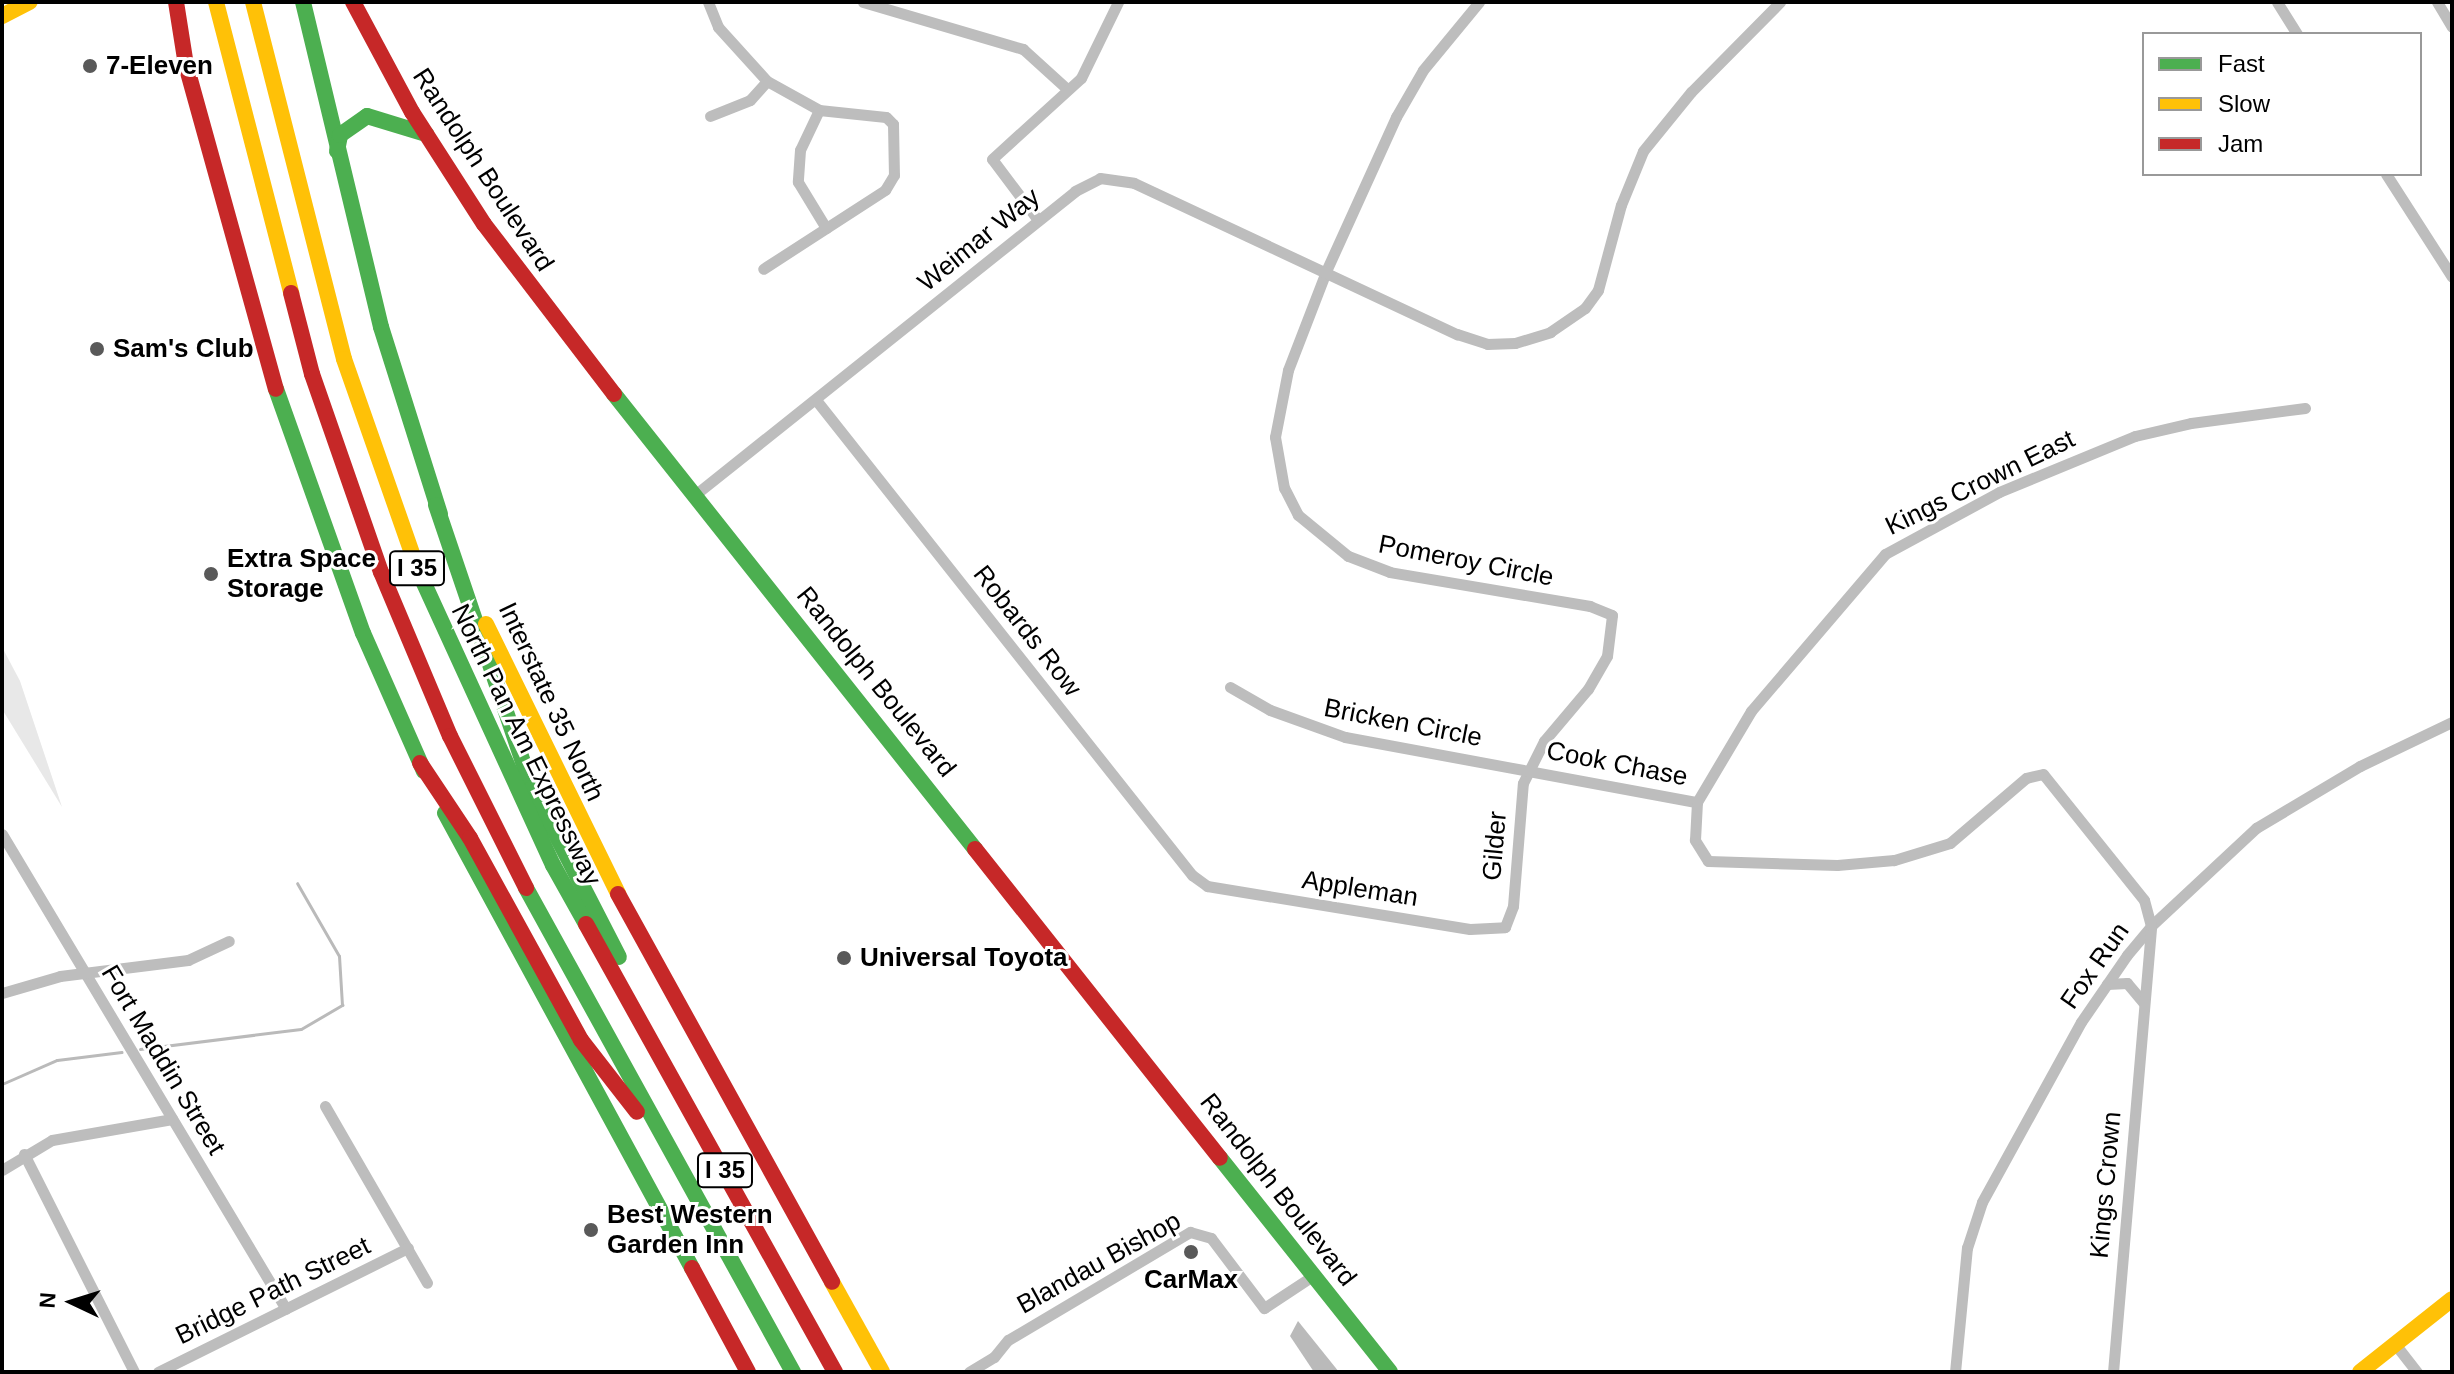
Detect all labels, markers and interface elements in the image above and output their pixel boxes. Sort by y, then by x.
legend [2142,32,2422,176]
place label: 7-Eleven [106,50,213,82]
text: Fast [2218,50,2265,77]
marker: 7-Eleven [81,57,99,75]
street label: Randolph Boulevard [406,63,560,277]
text: Slow [2218,90,2270,117]
text: Jam [2218,130,2263,157]
street label: Weimar Way [912,182,1046,298]
place label: Sam's Club [113,333,254,365]
marker: Sam's Club [88,340,106,358]
street label: Kings Crown East [1880,424,2080,542]
street label: Pomeroy Circle [1376,529,1556,593]
place label: Extra Space Storage [227,543,376,604]
road number: I 35 [387,548,447,588]
street label: Robards Row [966,559,1088,703]
marker: Extra Space Storage [202,565,220,583]
street label: Randolph Boulevard [790,581,962,783]
street label: Interstate 35 North [491,598,611,806]
street label: North Pan Am Expressway [444,599,608,891]
street label: Bricken Circle [1321,692,1485,754]
street label: Cook Chase [1544,735,1690,793]
street label: Gilder [1476,810,1514,882]
street label: Appleman [1300,864,1420,914]
street label: Fox Run [2054,917,2136,1015]
place label: Universal Toyota [860,942,1068,974]
marker: Universal Toyota [835,949,853,967]
street label: Fort Maddin Street [94,960,232,1160]
street label: Randolph Boulevard [1193,1088,1363,1292]
street label: Kings Crown [2084,1110,2128,1260]
road number: I 35 [695,1150,755,1190]
place label: Best Western Garden Inn [607,1199,773,1260]
street label: Blandau Bishop [1012,1205,1186,1321]
marker: Best Western Garden Inn [582,1221,600,1239]
street label: Bridge Path Street [171,1230,375,1352]
marker: CarMax [1182,1243,1200,1261]
north arrow [32,1262,112,1342]
place label: CarMax [1144,1264,1238,1296]
text: N [35,1292,61,1309]

